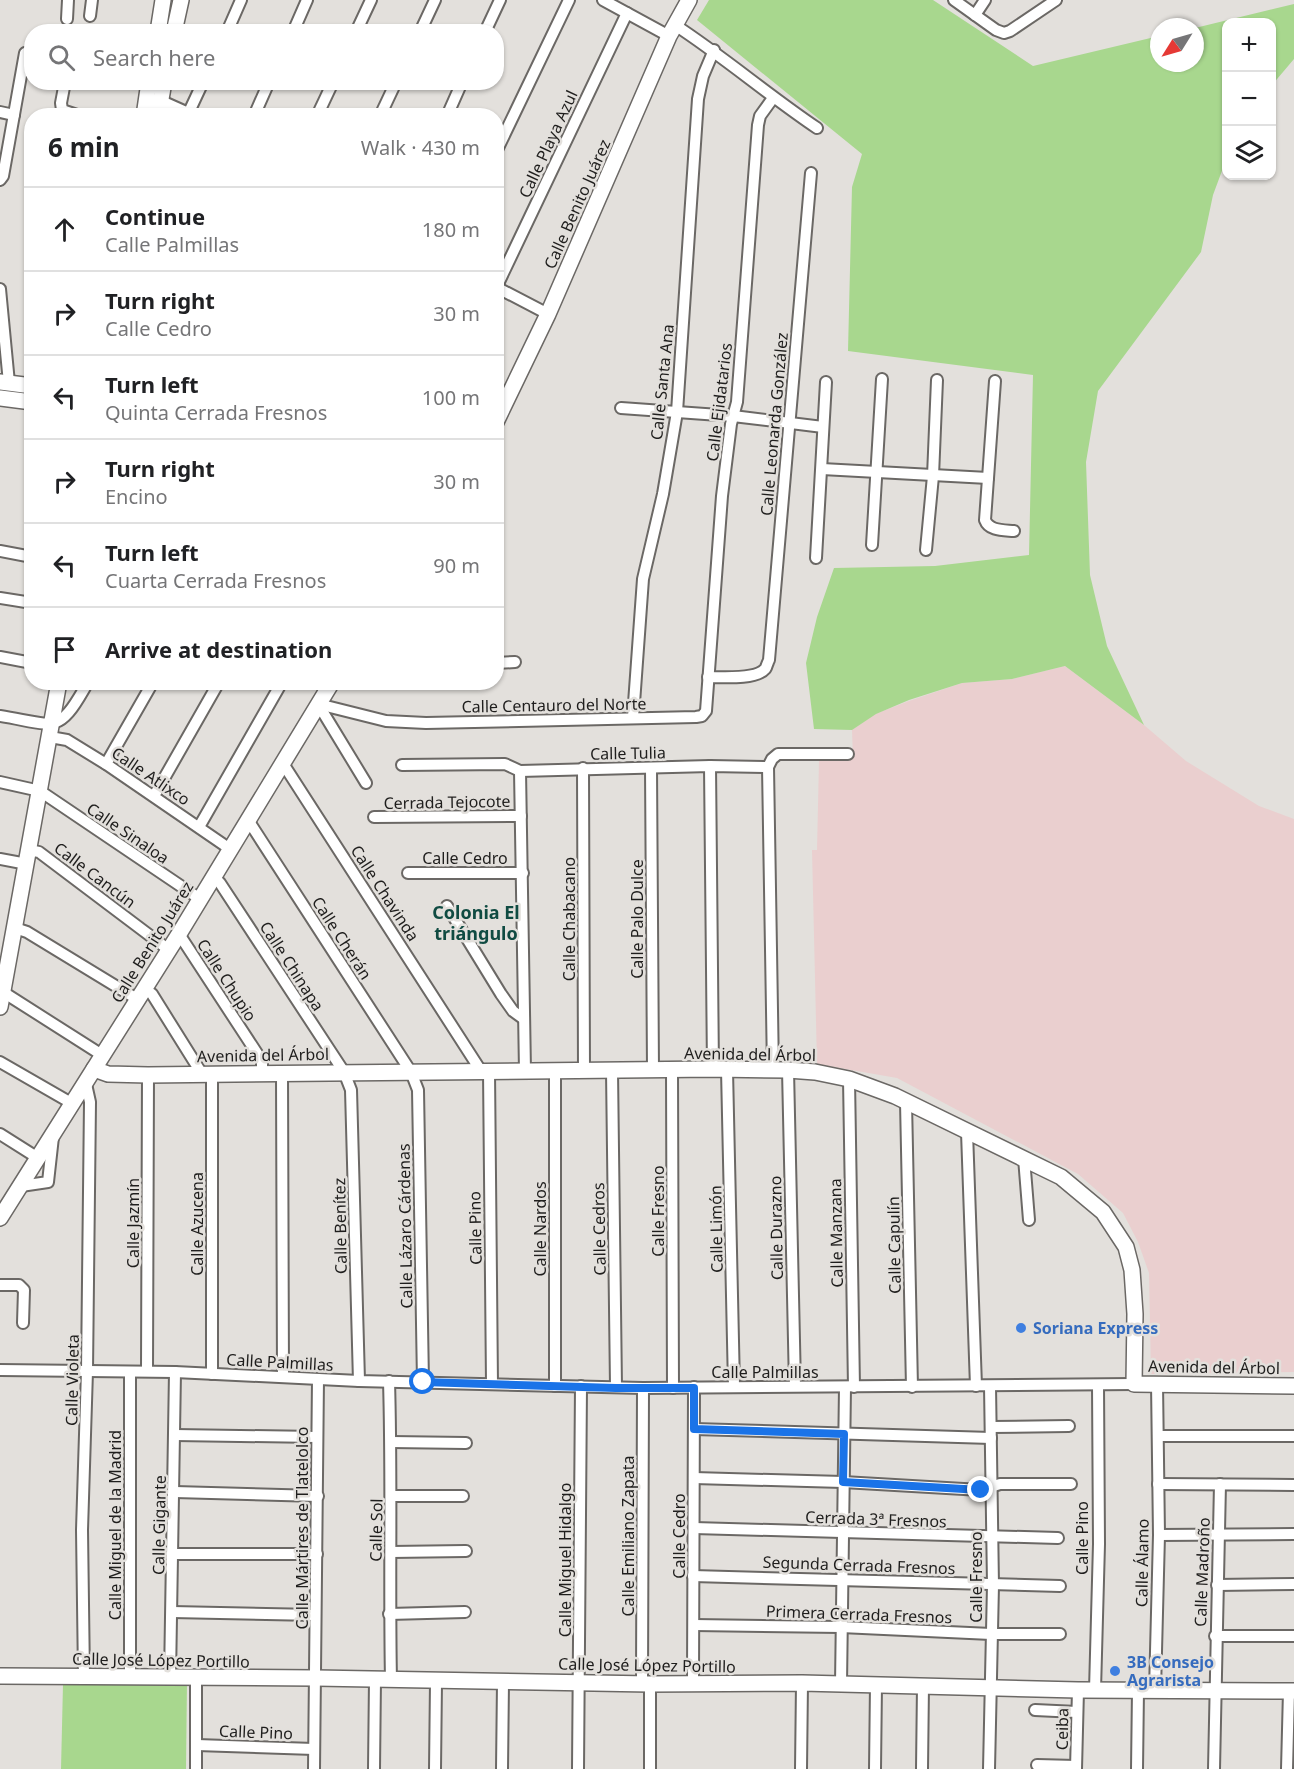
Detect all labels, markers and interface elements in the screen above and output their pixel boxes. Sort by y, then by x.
north arrow [1150,18,1204,72]
map controls [1222,18,1276,180]
button: + [1222,18,1276,72]
search box [24,24,504,90]
icon: search [45,41,78,74]
text: Search here [93,42,215,72]
button: − [1222,72,1276,126]
street label: Calle Playa Azul [513,87,583,201]
button: layers [1222,126,1276,180]
text: 6 min [48,129,120,165]
text: Walk · 430 m [361,134,480,161]
street label: Calle Benito Juárez [539,136,615,272]
text: Continue [105,201,205,231]
icon: ahead [48,213,81,246]
text: 180 m [422,216,480,243]
text: Calle Palmillas [105,231,239,258]
text: Turn right [105,285,215,315]
icon: right [48,297,81,330]
text: 30 m [433,300,480,327]
text: Calle Cedro [105,315,212,342]
street label: Calle Santa Ana [645,323,679,441]
street label: Calle Leonarda González [755,331,793,517]
street label: Calle Ejidatarios [701,341,737,463]
text: Turn left [105,369,199,399]
icon: left [48,381,81,414]
text: 100 m [422,384,480,411]
text: Quinta Cerrada Fresnos [105,399,327,426]
text: Turn right [105,453,215,483]
icon: right [48,465,81,498]
text: 30 m [433,468,480,495]
text: Encino [105,483,168,510]
text: Turn left [105,537,199,567]
icon: left [48,549,81,582]
text: 90 m [433,552,480,579]
text: Cuarta Cerrada Fresnos [105,567,326,594]
icon: arrive [48,633,81,666]
text: Arrive at destination [105,634,332,664]
street label: Calle Centauro del Norte [461,692,647,718]
street label: Calle Tulia [590,741,666,765]
street label: Calle Atlixco [107,742,195,810]
street label: Cerrada Tejocote [383,790,511,814]
street label: Calle Sinaloa [82,797,174,869]
street label: Calle Cancún [50,837,140,913]
street label: Calle Chavinda [346,841,424,945]
street label: Calle Cedro [422,847,508,869]
street label: Calle Chabacano [558,857,580,981]
street label: Calle Palo Dulce [626,859,648,979]
street label: Calle Benito Juárez [106,877,198,1007]
street label: Calle Cherán [307,892,377,984]
district label: Colonia El triángulo [432,900,520,945]
street label: Calle Chinapa [255,917,329,1015]
street label: Calle Chupio [192,935,262,1025]
street label: Avenida del Árbol [684,1042,816,1066]
street label: Avenida del Árbol [197,1043,329,1067]
street label: Calle Lázaro Cárdenas [393,1143,417,1309]
street label: Calle Fresno [647,1165,669,1257]
street label: Calle Azucena [186,1172,208,1276]
street label: Calle Durazno [764,1176,788,1280]
street label: Calle Jazmín [122,1178,144,1268]
street label: Calle Benítez [328,1178,352,1274]
street label: Calle Manzana [824,1178,848,1288]
street label: Calle Nardos [529,1181,551,1277]
street label: Calle Cedros [587,1182,611,1276]
street label: Calle Limón [704,1185,728,1273]
street label: Calle Pino [463,1191,487,1265]
street label: Calle Capulín [882,1196,906,1294]
place label: Soriana Express [1033,1317,1158,1339]
marker: Soriana Express [1014,1321,1028,1335]
street label: Calle Violeta [60,1334,84,1426]
street label: Calle Palmillas [226,1348,334,1376]
street label: Avenida del Árbol [1148,1355,1280,1379]
street label: Calle Palmillas [711,1361,819,1383]
route start [409,1368,435,1394]
street label: Calle Mártires de Tlatelolco [291,1427,313,1629]
street label: Calle Miguel de la Madrid [104,1430,126,1620]
street label: Calle Emiliano Zapata [617,1455,639,1617]
street label: Calle Gigante [147,1475,171,1575]
route end [967,1476,993,1502]
street label: Calle Miguel Hidalgo [554,1483,576,1637]
street label: Calle Cedro [668,1493,690,1579]
street label: Calle Sol [364,1498,388,1562]
street label: Calle Pino [1071,1501,1093,1575]
street label: Cerrada 3ª Fresnos [805,1506,947,1532]
street label: Calle Madroño [1189,1517,1215,1627]
street label: Calle Álamo [1130,1519,1154,1607]
street label: Calle Fresno [965,1531,987,1623]
street label: Segunda Cerrada Fresnos [762,1551,956,1579]
street label: Primera Cerrada Fresnos [766,1600,952,1628]
street label: Calle José López Portillo [72,1647,250,1673]
place label: 3B Consejo Agrarista [1127,1651,1214,1691]
street label: Calle José López Portillo [558,1652,736,1678]
marker: 3B Consejo Agrarista [1108,1664,1122,1678]
street label: Ceiba [1051,1708,1073,1750]
street label: Calle Pino [219,1720,293,1744]

